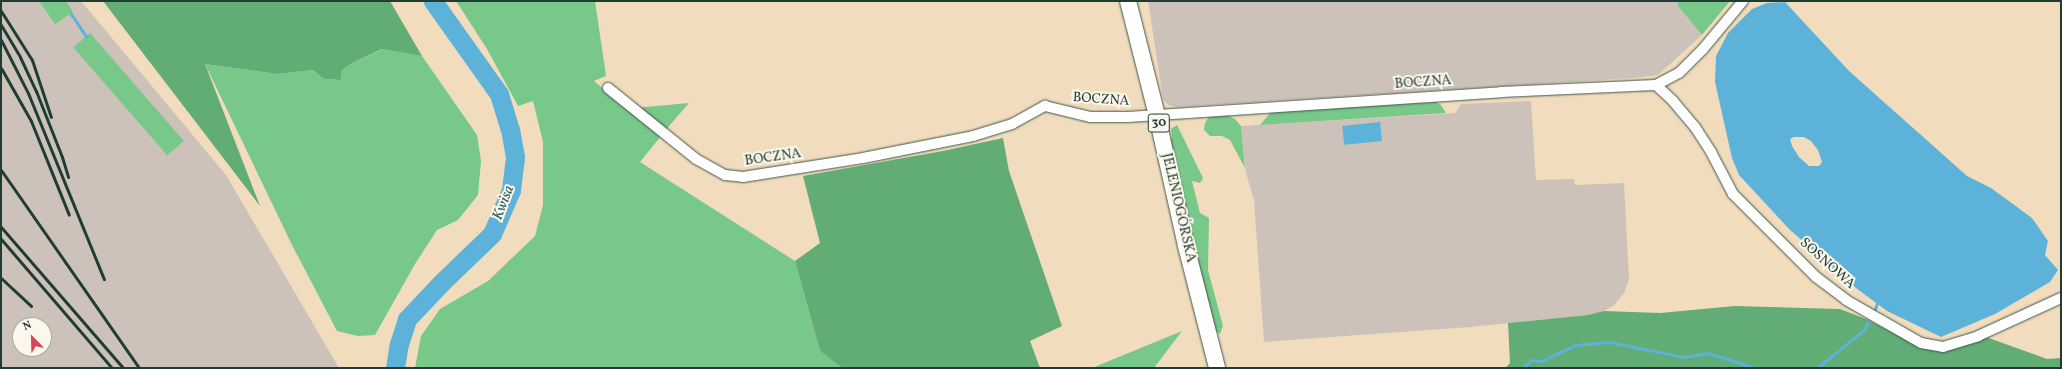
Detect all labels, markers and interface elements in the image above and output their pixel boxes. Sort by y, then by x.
street label: BOCZNA [1394,73,1452,93]
street label: BOCZNA [1072,90,1130,110]
road number: 30 [1147,112,1171,134]
street label: BOCZNA [744,146,802,170]
street label: JELENIOGÓRSKA [1157,152,1199,264]
water label: Kwisa [489,183,519,223]
street label: SOSNOWA [1796,235,1858,293]
north arrow [12,317,52,357]
text: N [21,318,34,335]

